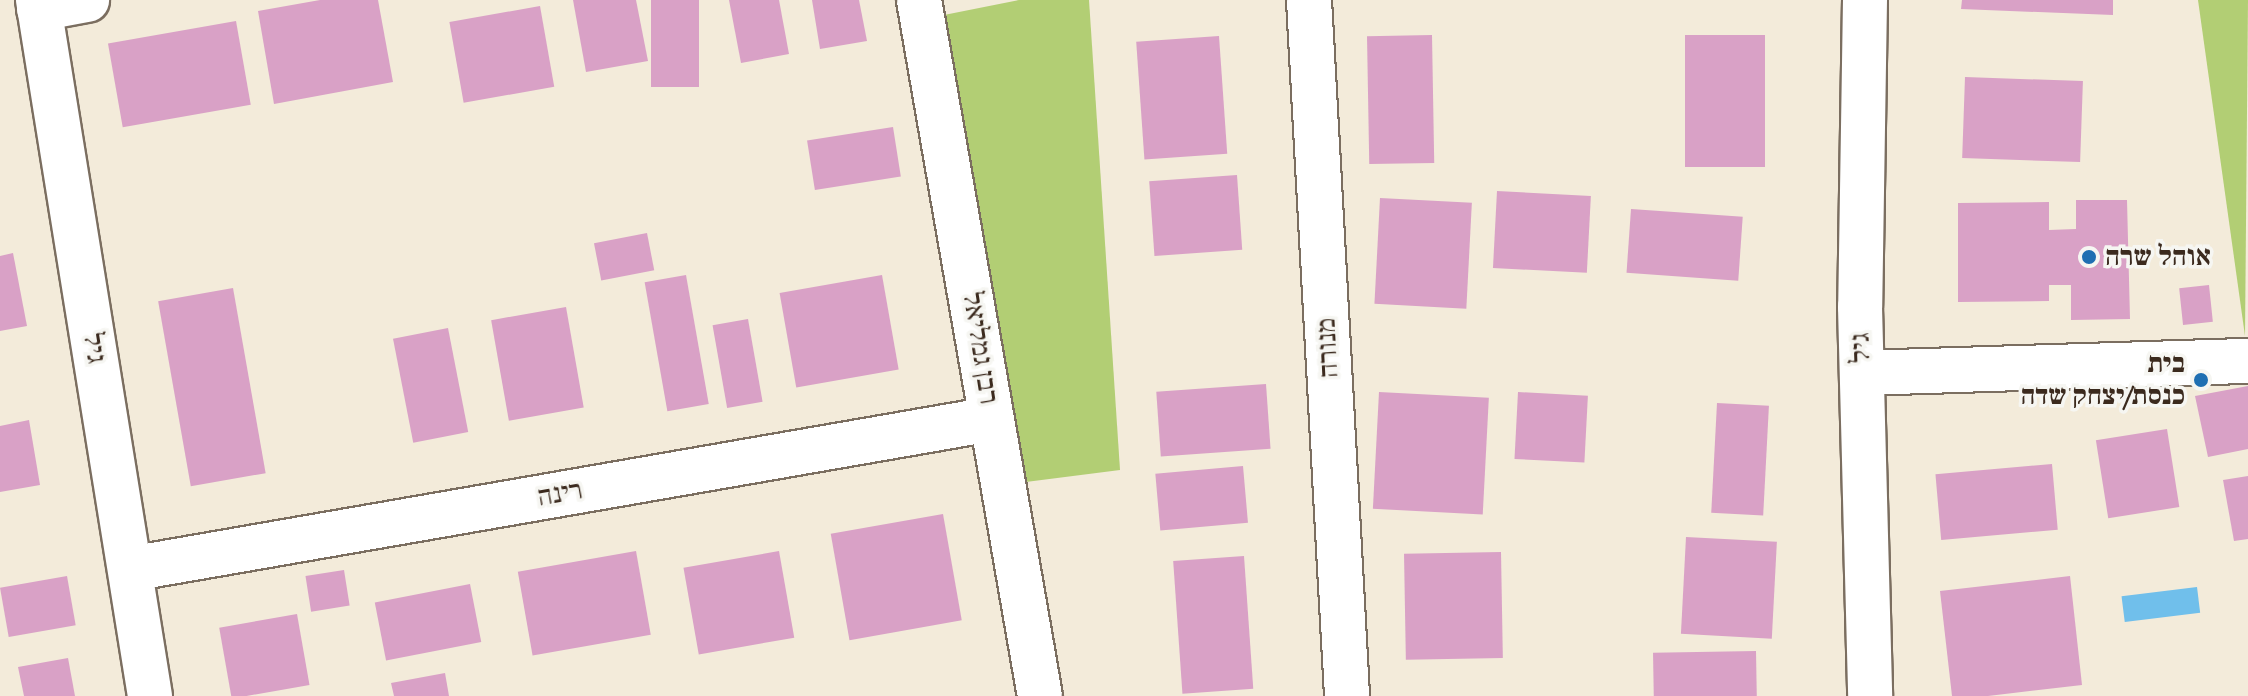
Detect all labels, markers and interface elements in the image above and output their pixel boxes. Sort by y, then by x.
place label: אוהל שרה [2105,240,2211,274]
marker: אוהל שרה [2080,248,2098,266]
street label: רבן גמליאל [955,289,1005,407]
street label: מנורה [1310,317,1346,379]
street label: גיל [75,330,113,366]
street label: גיל [1844,332,1878,364]
place label: בית כנסת/יצחק שדה [2020,347,2185,413]
marker: בית כנסת/יצחק שדה [2192,371,2210,389]
street label: רינה [535,474,585,514]

